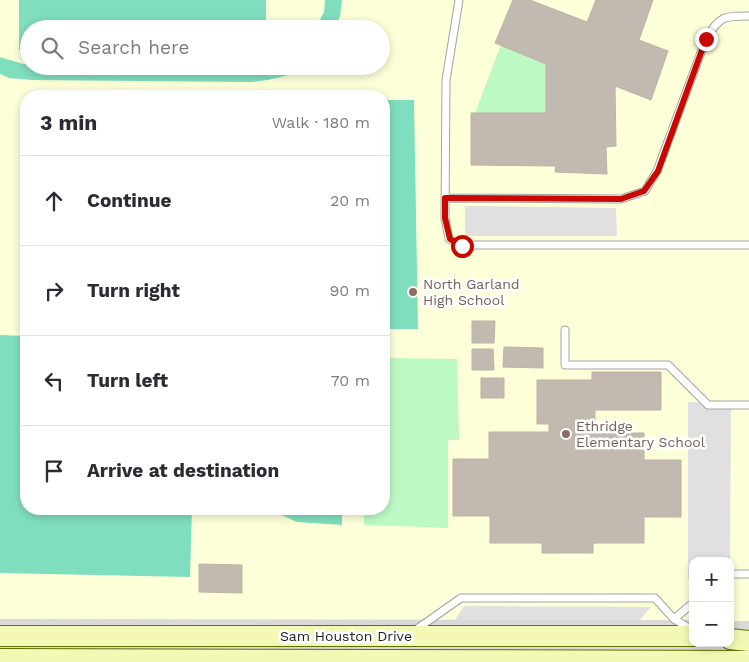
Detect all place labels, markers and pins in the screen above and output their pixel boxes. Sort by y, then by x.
place label: North Garland High School [423,276,520,308]
marker: North Garland High School [407,286,419,298]
place label: Ethridge Elementary School [576,418,706,450]
marker: Ethridge Elementary School [560,428,572,440]

